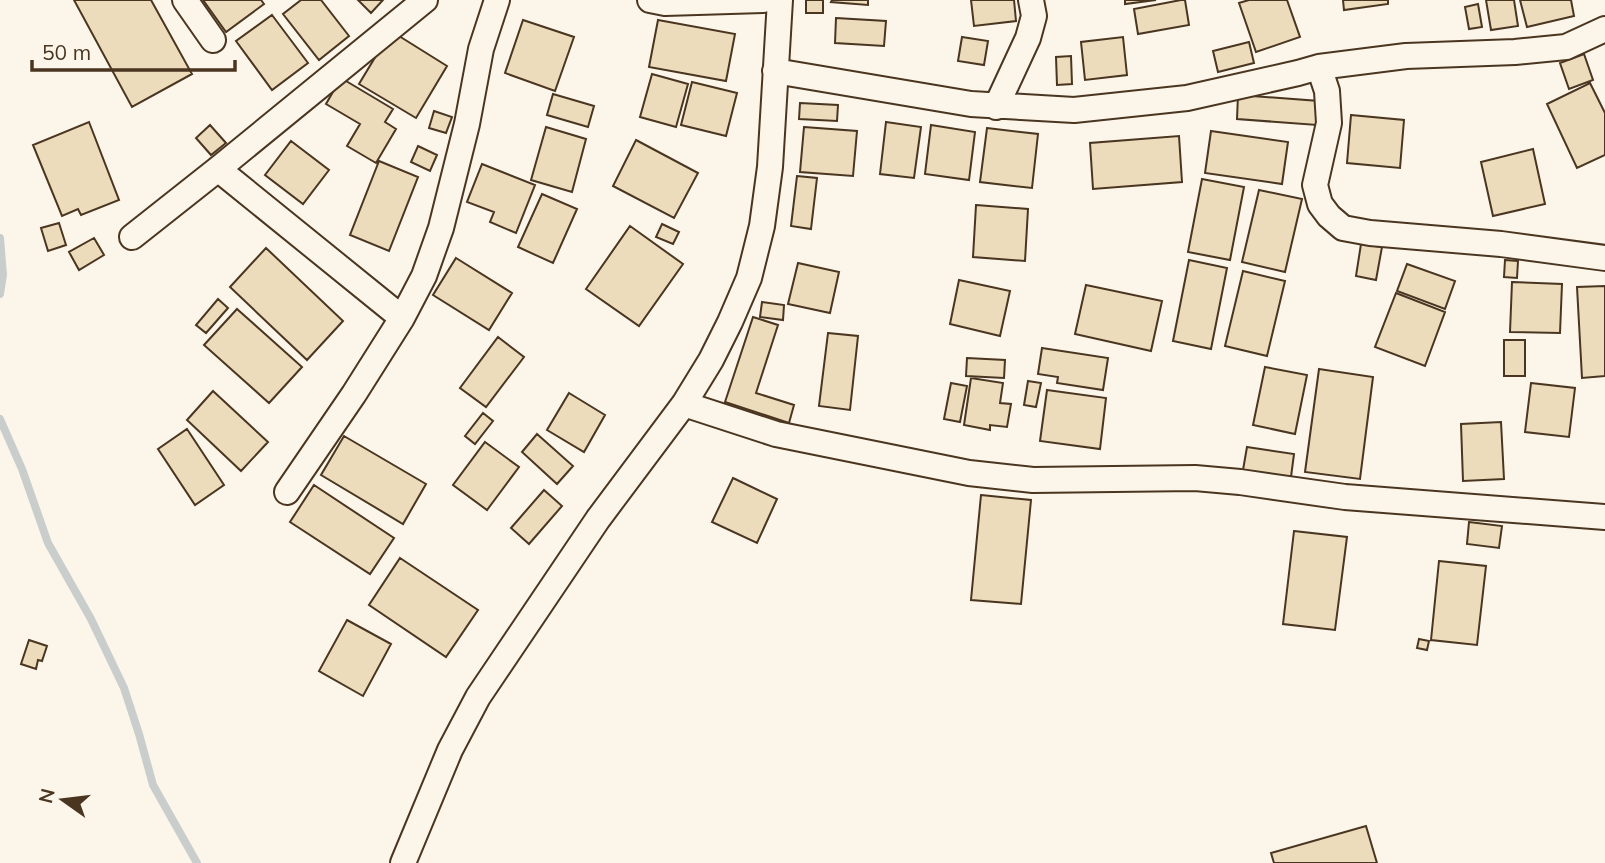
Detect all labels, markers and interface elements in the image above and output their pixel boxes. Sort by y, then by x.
scale bar [32,28,234,72]
text: 50 m [42,39,91,65]
north arrow [28,765,98,835]
text: N [33,786,60,806]

